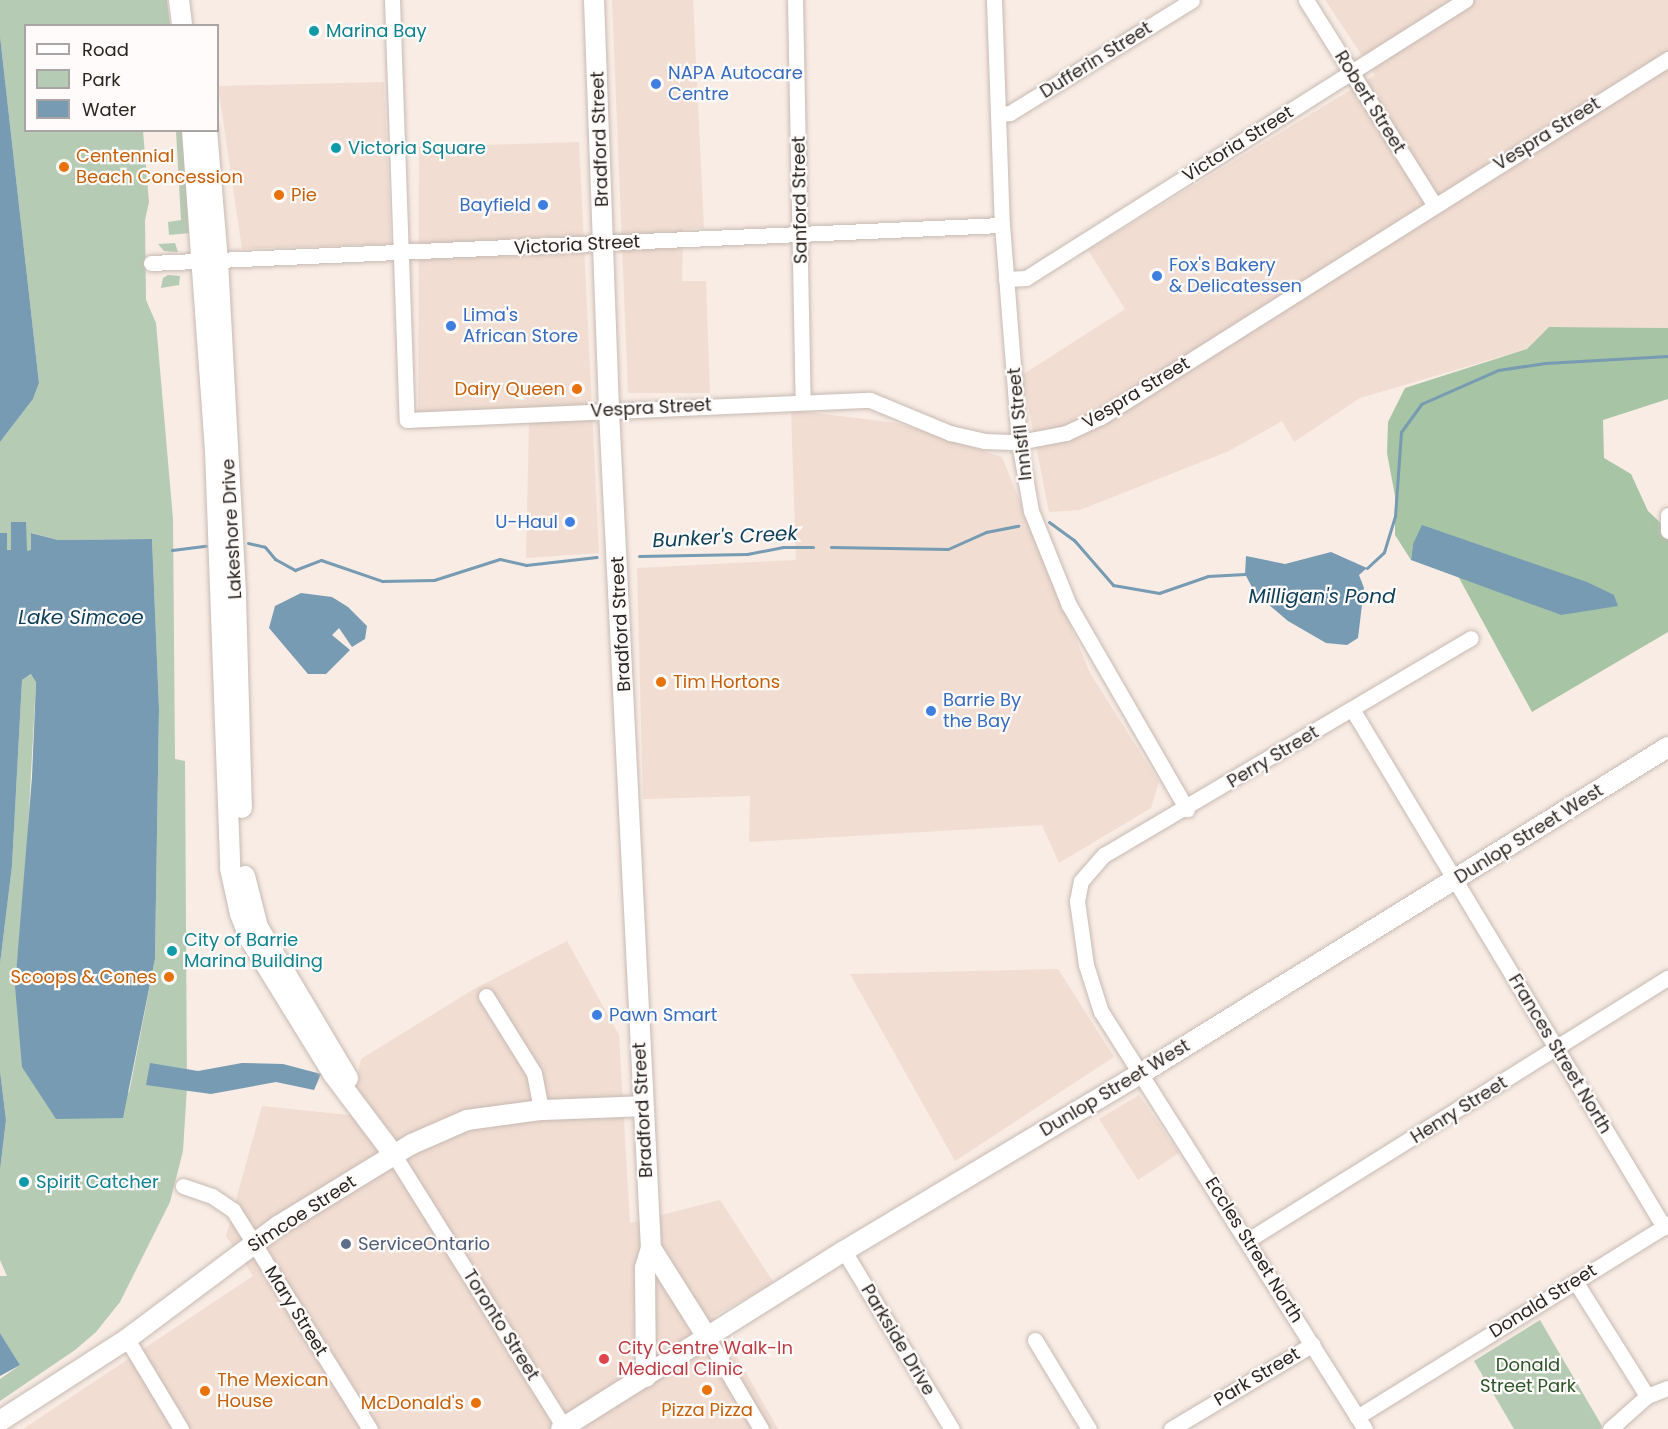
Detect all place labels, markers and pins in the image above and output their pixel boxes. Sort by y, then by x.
place label: Marina Bay [326,20,427,42]
marker: Marina Bay [307,24,321,38]
place label: NAPA Autocare Centre [668,63,803,106]
marker: NAPA Autocare Centre [649,77,663,91]
place label: Victoria Square [348,137,486,159]
marker: Victoria Square [329,141,343,155]
place label: Centennial Beach Concession [76,146,243,188]
marker: Centennial Beach Concession [57,160,71,174]
place label: Pie [291,184,317,206]
marker: Pie [272,188,286,202]
place label: Bayfield [460,194,531,216]
marker: Bayfield [536,198,550,212]
place label: Fox's Bakery & Delicatessen [1169,255,1302,298]
marker: Fox's Bakery & Delicatessen [1150,269,1164,283]
place label: Lima's African Store [463,305,578,348]
marker: Lima's African Store [444,319,458,333]
place label: Dairy Queen [454,378,565,400]
marker: Dairy Queen [570,382,584,396]
place label: U-Haul [495,511,558,533]
marker: U-Haul [563,515,577,529]
place label: Tim Hortons [673,671,780,693]
marker: Tim Hortons [654,675,668,689]
place label: Barrie By the Bay [943,690,1021,732]
marker: Barrie By the Bay [924,704,938,718]
place label: City of Barrie Marina Building [184,930,323,972]
marker: City of Barrie Marina Building [165,944,179,958]
place label: Scoops & Cones [10,966,157,988]
marker: Scoops & Cones [162,970,176,984]
place label: Pawn Smart [609,1004,717,1026]
marker: Pawn Smart [590,1008,604,1022]
place label: Spirit Catcher [36,1171,159,1193]
marker: Spirit Catcher [17,1175,31,1189]
place label: ServiceOntario [358,1233,490,1255]
marker: ServiceOntario [339,1237,353,1251]
place label: City Centre Walk-In Medical Clinic [618,1338,793,1380]
marker: City Centre Walk-In Medical Clinic [595,1350,613,1368]
place label: The Mexican House [217,1370,329,1412]
marker: Pizza Pizza [700,1383,714,1397]
marker: The Mexican House [198,1384,212,1398]
place label: McDonald's [361,1392,464,1414]
marker: McDonald's [469,1396,483,1410]
place label: Pizza Pizza [661,1399,753,1421]

